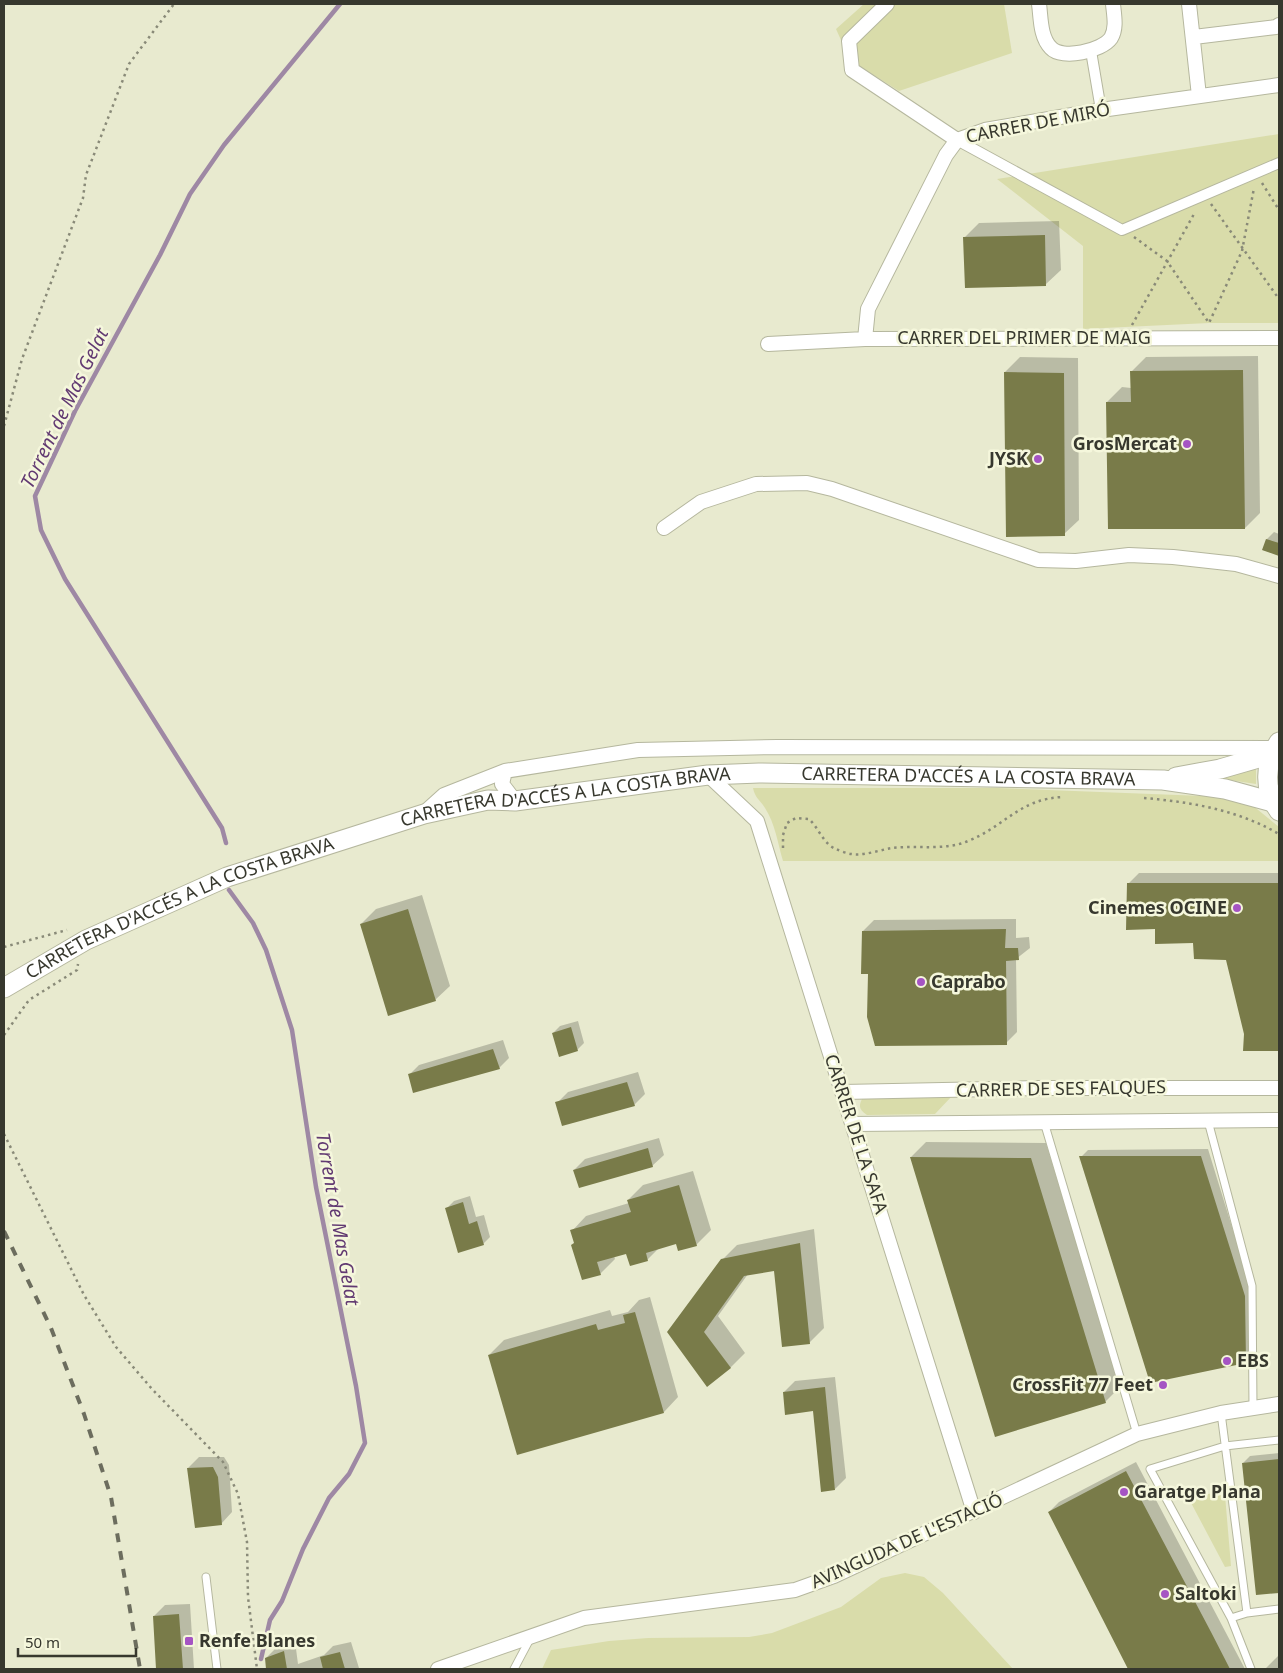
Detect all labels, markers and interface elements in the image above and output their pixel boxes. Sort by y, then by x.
street label: CARRER DE MIRÓ [964,96,1112,148]
water label: Torrent de Mas Gelat [14,323,114,492]
street label: CARRER DEL PRIMER DE MAIG [897,325,1151,349]
place label: GrosMercat [1073,431,1177,455]
marker: GrosMercat [1181,438,1193,450]
place label: JYSK [987,446,1028,470]
marker: JYSK [1032,453,1044,465]
street label: CARRETERA D'ACCÉS A LA COSTA BRAVA [397,761,731,832]
street label: CARRETERA D'ACCÉS A LA COSTA BRAVA [801,761,1136,791]
street label: CARRETERA D'ACCÉS A LA COSTA BRAVA [21,830,337,984]
place label: Cinemes OCINE [1088,895,1227,919]
marker: Cinemes OCINE [1231,902,1243,914]
place label: Caprabo [931,969,1006,993]
marker: Caprabo [915,976,927,988]
street label: CARRER DE LA SAFA [820,1051,894,1217]
street label: CARRER DE SES FALQUES [956,1074,1166,1102]
water label: Torrent de Mas Gelat [310,1131,366,1308]
place label: EBS [1237,1348,1269,1372]
marker: EBS [1221,1355,1233,1367]
place label: CrossFit 77 Feet [1012,1372,1153,1396]
marker: CrossFit 77 Feet [1157,1379,1169,1391]
place label: Garatge Plana [1134,1479,1261,1503]
marker: Garatge Plana [1118,1486,1130,1498]
street label: AVINGUDA DE L'ESTACIÓ [807,1487,1006,1593]
place label: Saltoki [1175,1581,1237,1605]
marker: Saltoki [1159,1588,1171,1600]
scale bar [18,1626,135,1658]
place label: Renfe Blanes [199,1628,315,1652]
text: 50 m [25,1632,60,1652]
marker: Renfe Blanes [183,1635,195,1647]

